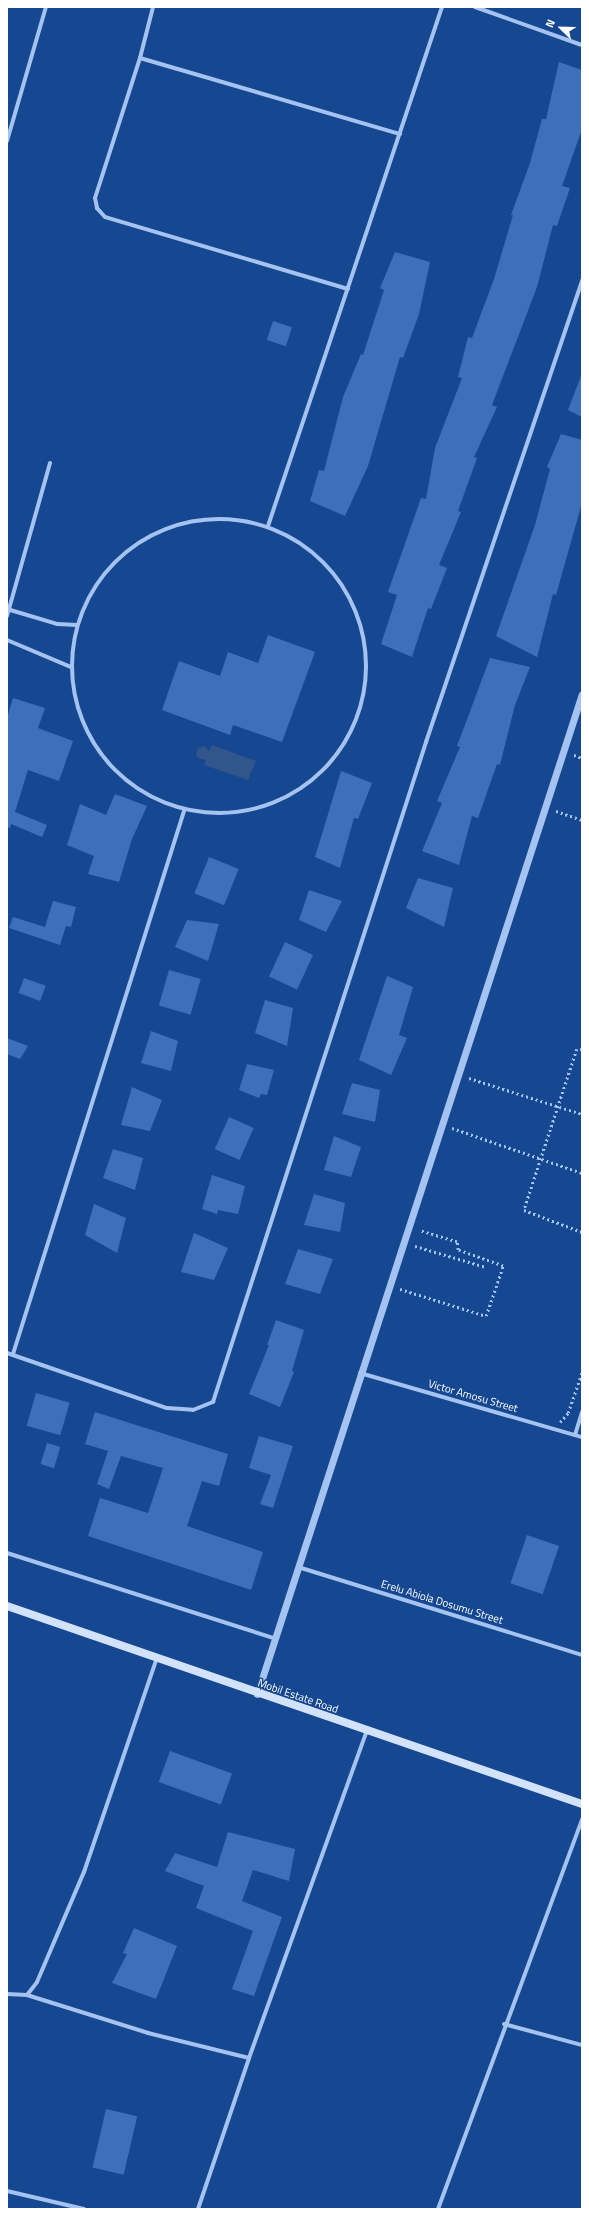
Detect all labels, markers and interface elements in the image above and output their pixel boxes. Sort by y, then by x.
north arrow [541,8,581,48]
text: N [541,17,559,30]
street label: Victor Amosu Street [427,1377,519,1415]
street label: Erelu Abiola Dosumu Street [379,1577,505,1627]
street label: Mobil Estate Road [256,1676,340,1716]

